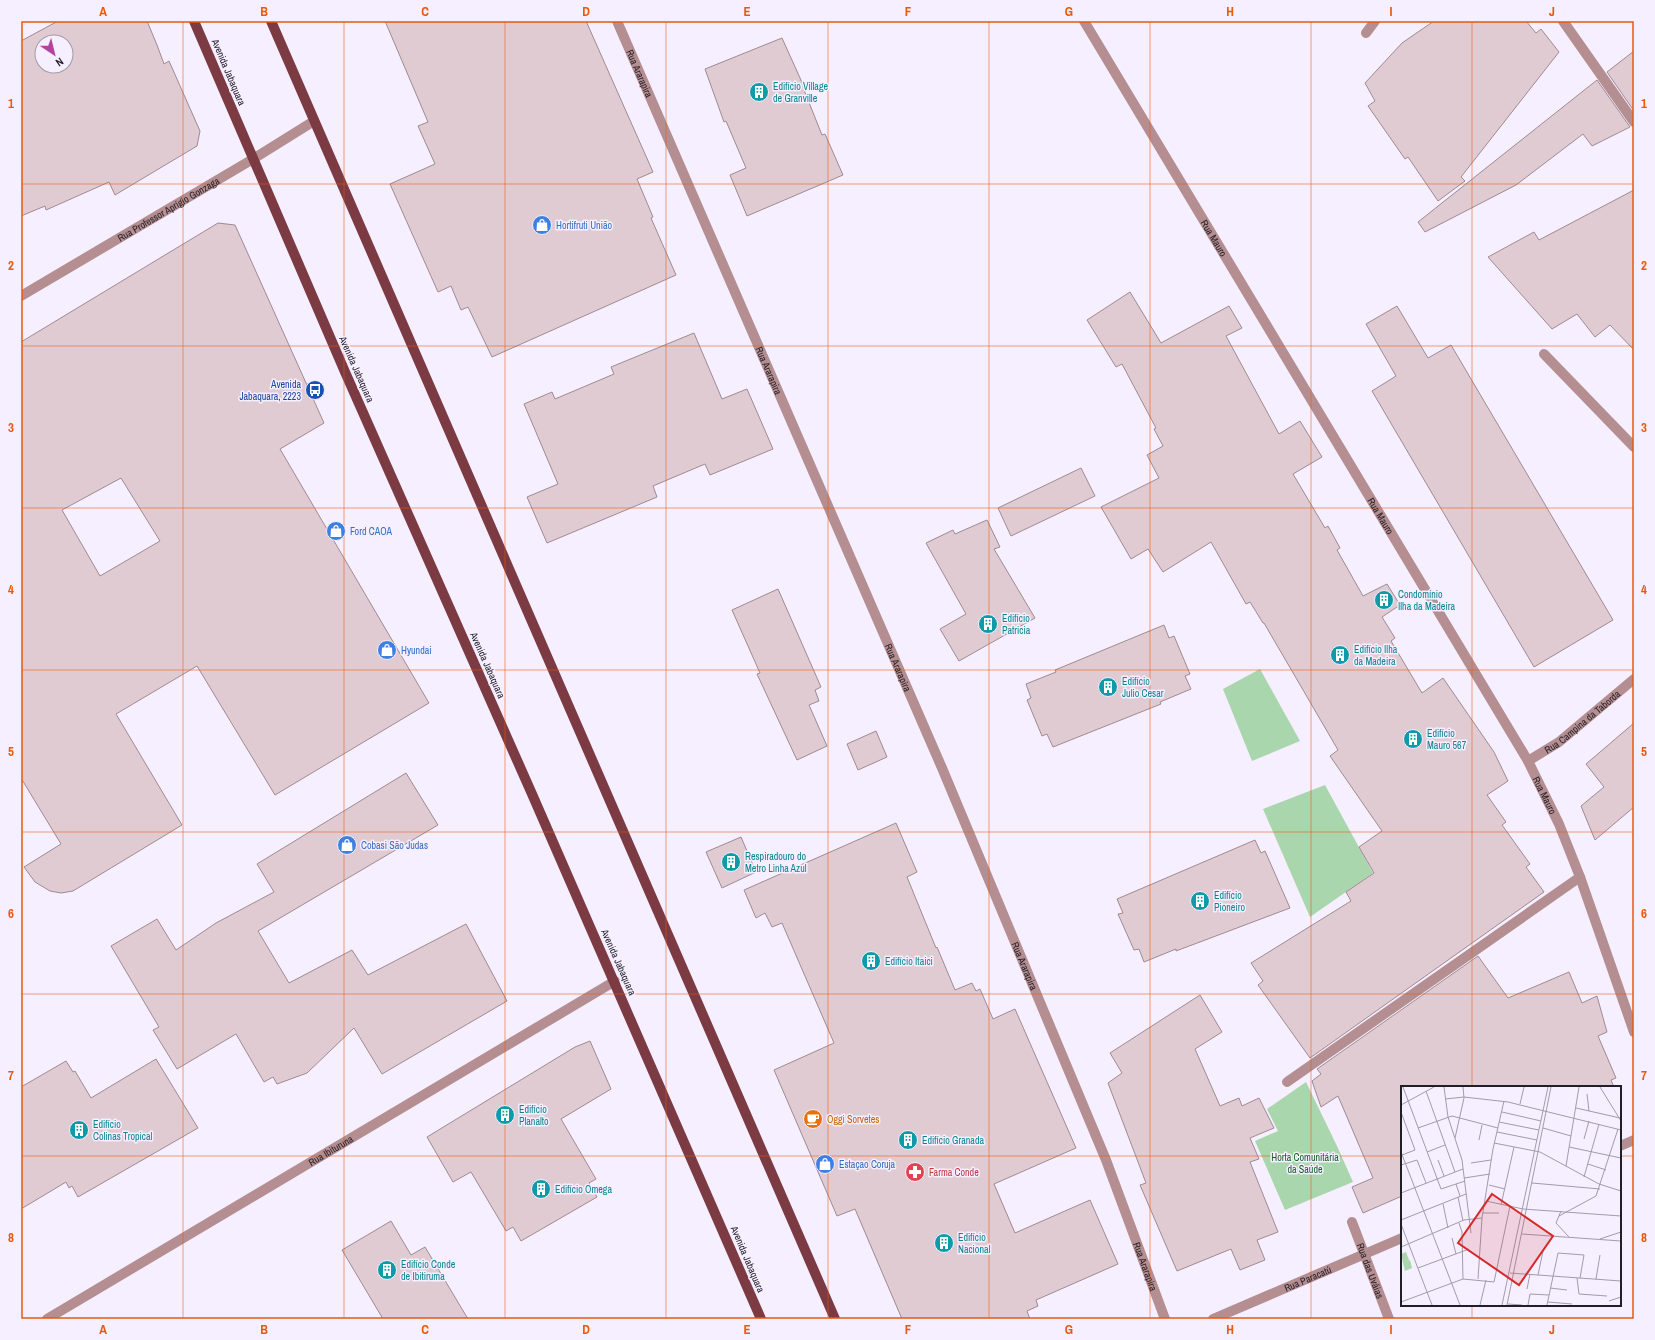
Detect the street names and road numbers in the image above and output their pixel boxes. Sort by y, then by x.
street label: Avenida Jabaquara [208,36,249,108]
street label: Rua Ararapira [623,47,656,100]
street label: Rua Professor Aprígio Gonzaga [115,174,222,245]
street label: Rua Mauro [1198,217,1230,259]
street label: Avenida Jabaquara [336,333,377,405]
street label: Rua Ararapira [752,345,785,397]
street label: Rua Mauro [1364,495,1397,537]
street label: Avenida Jabaquara [467,629,508,701]
street label: Rua Ararapira [882,642,914,694]
street label: Rua Campina da Taborda [1542,687,1623,757]
street label: Rua Mauro [1530,774,1559,817]
street label: Avenida Jabaquara [598,926,639,998]
street label: Rua Ararapira [1008,940,1040,992]
street label: Rua Ibituruna [306,1132,356,1169]
street label: Avenida Jabaquara [727,1223,768,1295]
street label: Rua Ararapira [1130,1240,1160,1293]
street label: Rua das Uváias [1354,1241,1387,1300]
street label: Rua Paracatú [1282,1263,1333,1295]

